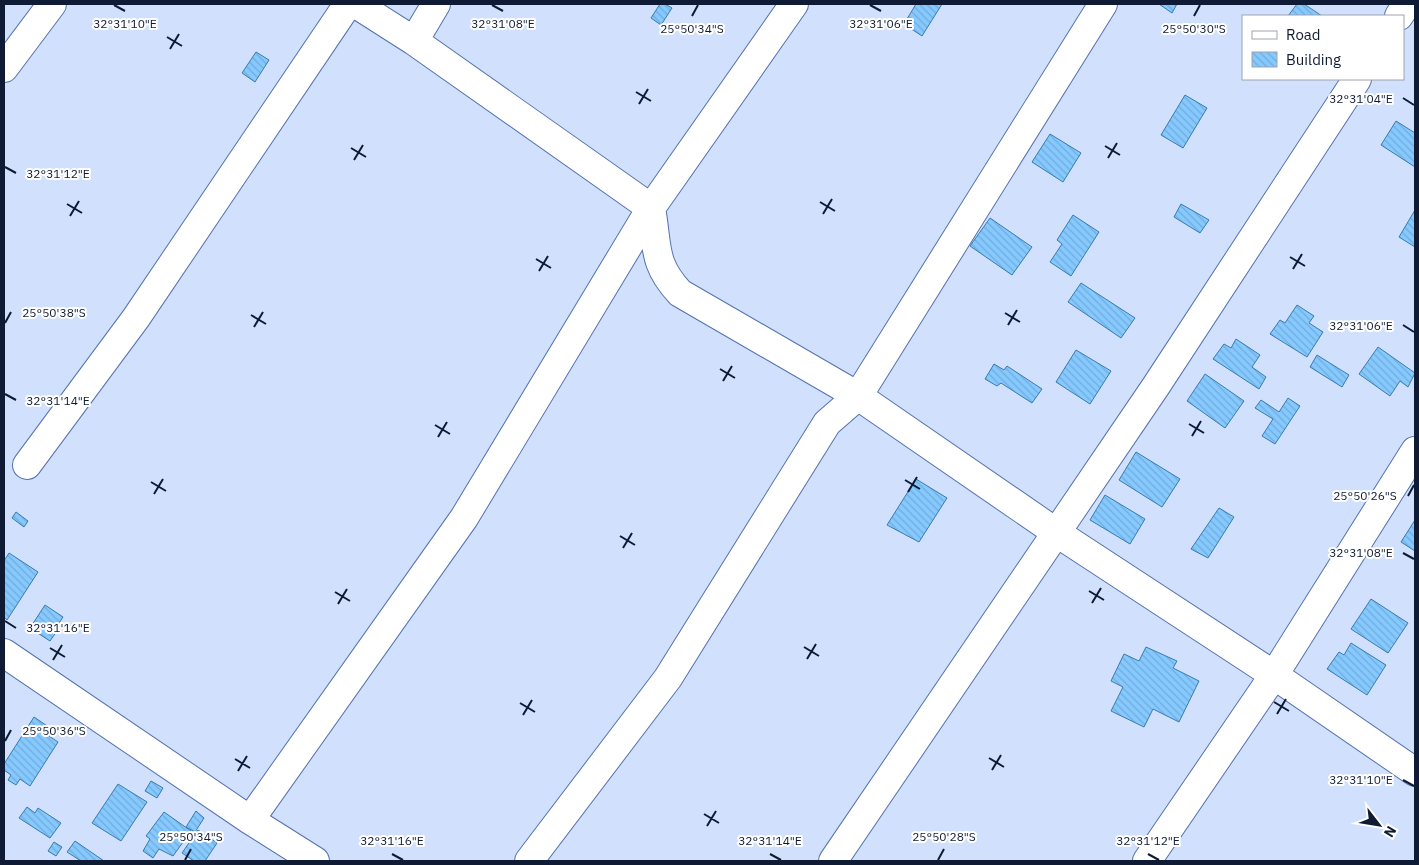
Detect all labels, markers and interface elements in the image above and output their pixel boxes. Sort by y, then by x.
legend [1242,15,1404,80]
text: 32°31'10"E [93,16,157,31]
text: 32°31'08"E [471,16,535,31]
text: 32°31'06"E [849,16,913,31]
text: 25°50'34"S [660,21,724,36]
text: 25°50'30"S [1162,21,1226,36]
text: Road [1286,25,1321,44]
text: Building [1286,50,1341,69]
text: 32°31'04"E [1329,91,1393,106]
text: 32°31'12"E [26,166,90,181]
text: 25°50'38"S [22,305,86,320]
text: 32°31'06"E [1329,318,1393,333]
text: 32°31'14"E [26,393,90,408]
text: 25°50'26"S [1333,488,1397,503]
text: 32°31'08"E [1329,545,1393,560]
text: 32°31'16"E [26,620,90,635]
text: 25°50'36"S [22,723,86,738]
text: 32°31'10"E [1329,772,1393,787]
north arrow [1354,800,1404,850]
text: N [1380,823,1400,841]
text: 25°50'34"S [159,829,223,844]
text: 25°50'28"S [912,829,976,844]
text: 32°31'16"E [360,833,424,848]
text: 32°31'14"E [738,833,802,848]
text: 32°31'12"E [1116,833,1180,848]

